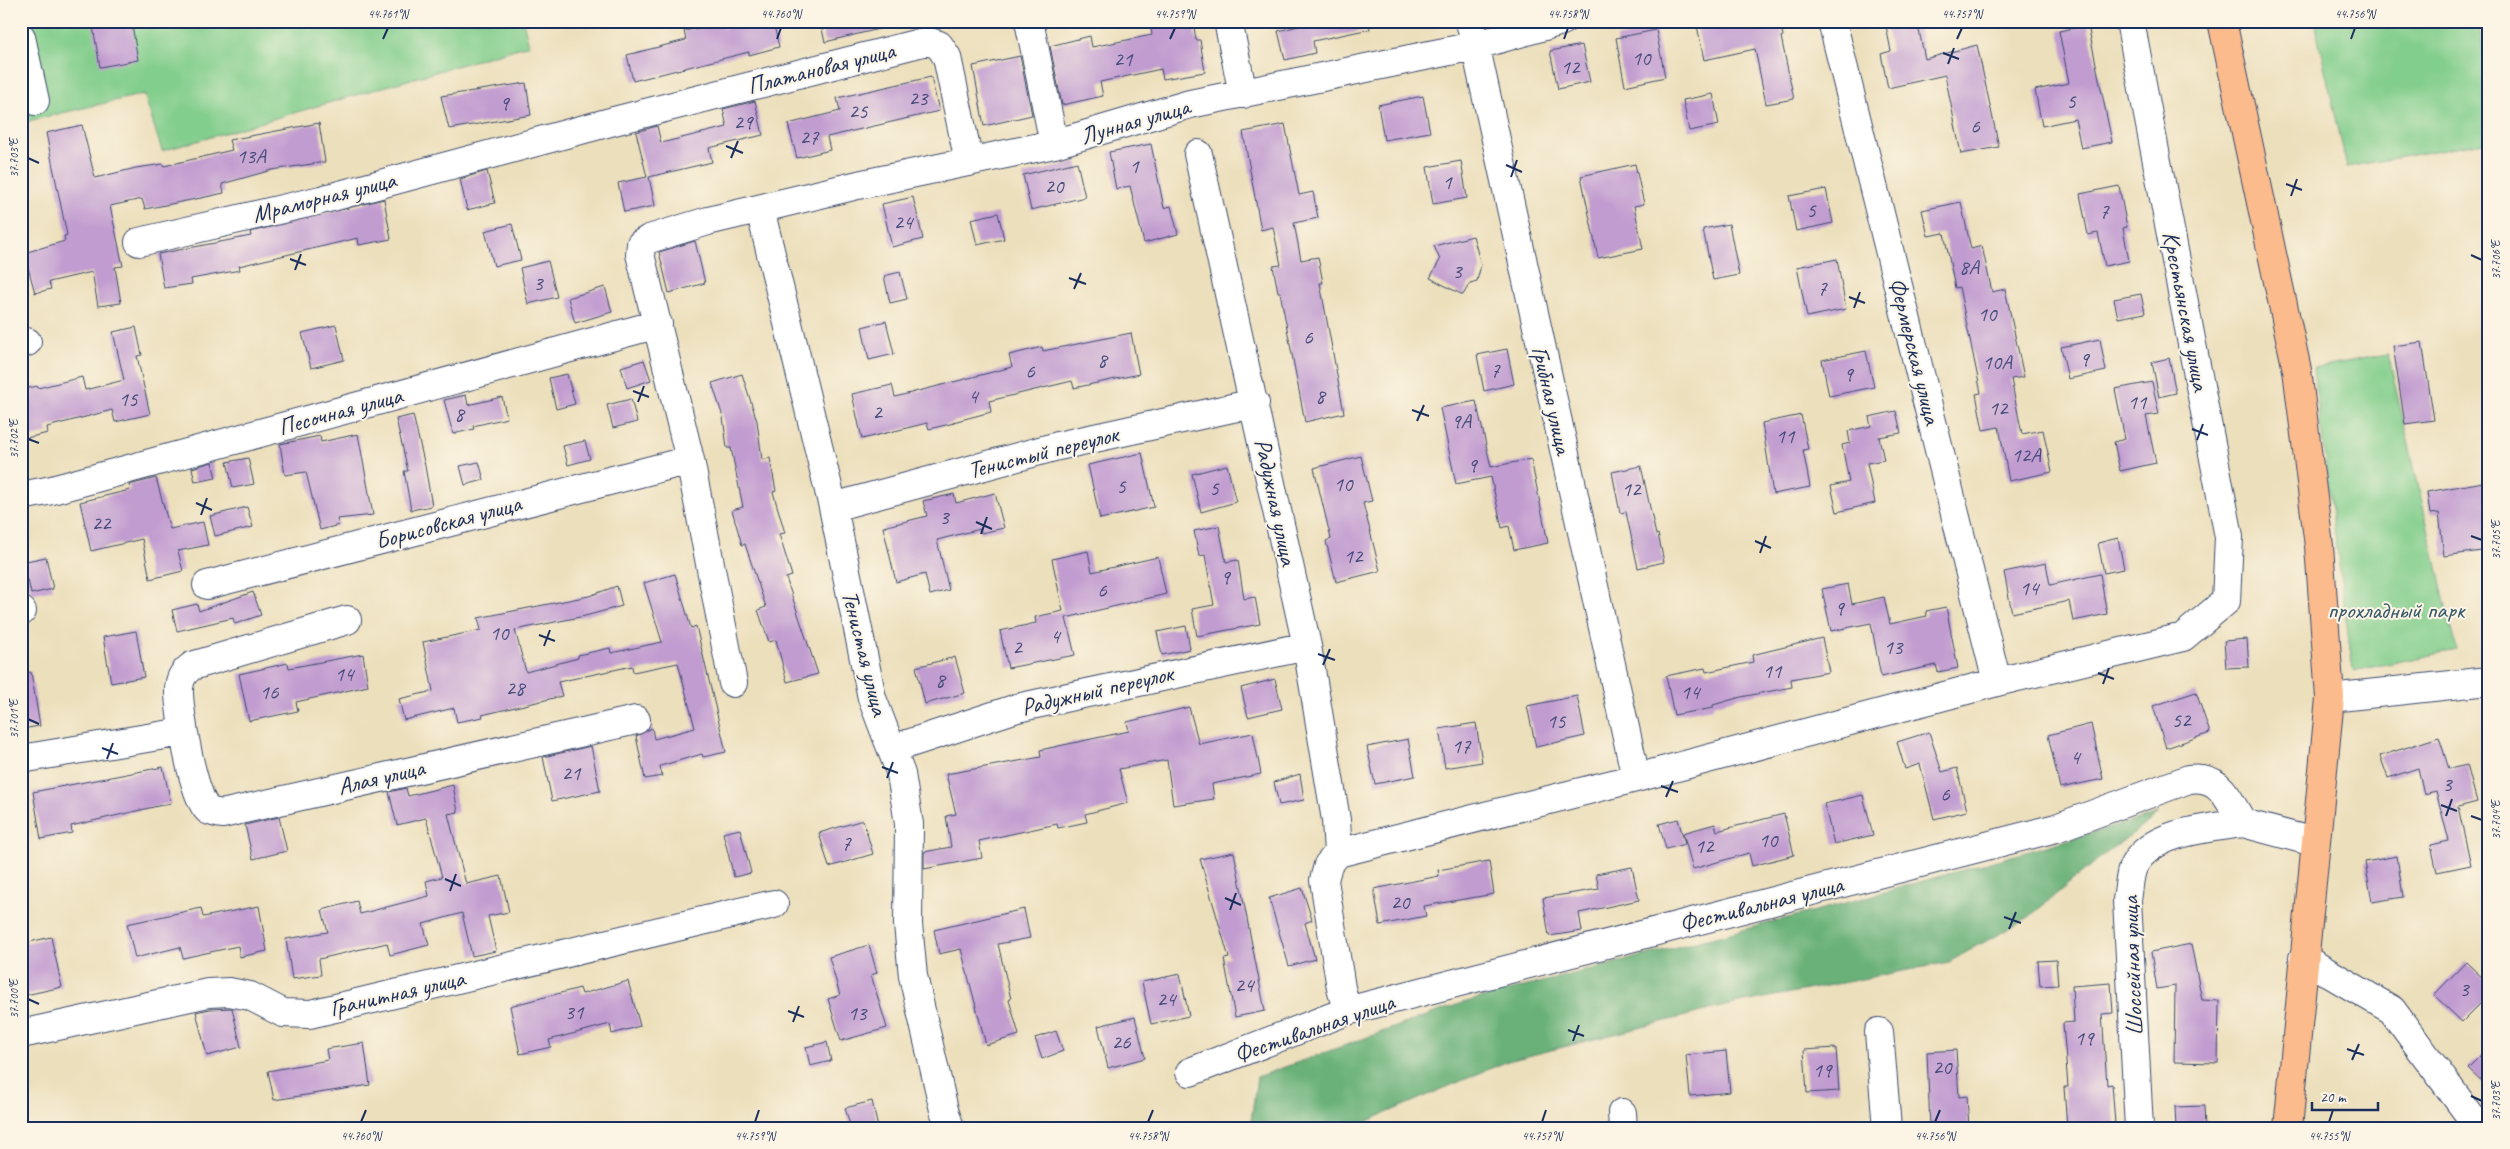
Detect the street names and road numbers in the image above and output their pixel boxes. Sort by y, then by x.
street label: Платановая улица [744,35,899,101]
street label: Лунная улица [1077,91,1195,151]
street label: Мраморная улица [249,164,400,229]
street label: Крестьянская улица [2156,229,2216,395]
street label: Фермерская улица [1882,275,1948,429]
street label: Грибная улица [1525,343,1579,459]
street label: Песочная улица [275,380,407,442]
street label: Тенистый переулок [965,418,1123,485]
street label: Радужная улица [1248,436,1304,570]
street label: Борисовская улица [372,488,526,556]
street label: Тенистая улица [835,587,895,720]
street label: Радужный переулок [1018,658,1178,722]
street label: Алая улица [335,752,428,801]
street label: Фестивальная улица [1676,869,1847,939]
street label: Шоссейная улица [2115,894,2149,1036]
street label: Гранитная улица [327,963,469,1023]
street label: Фестивальная улица [1230,986,1399,1069]

